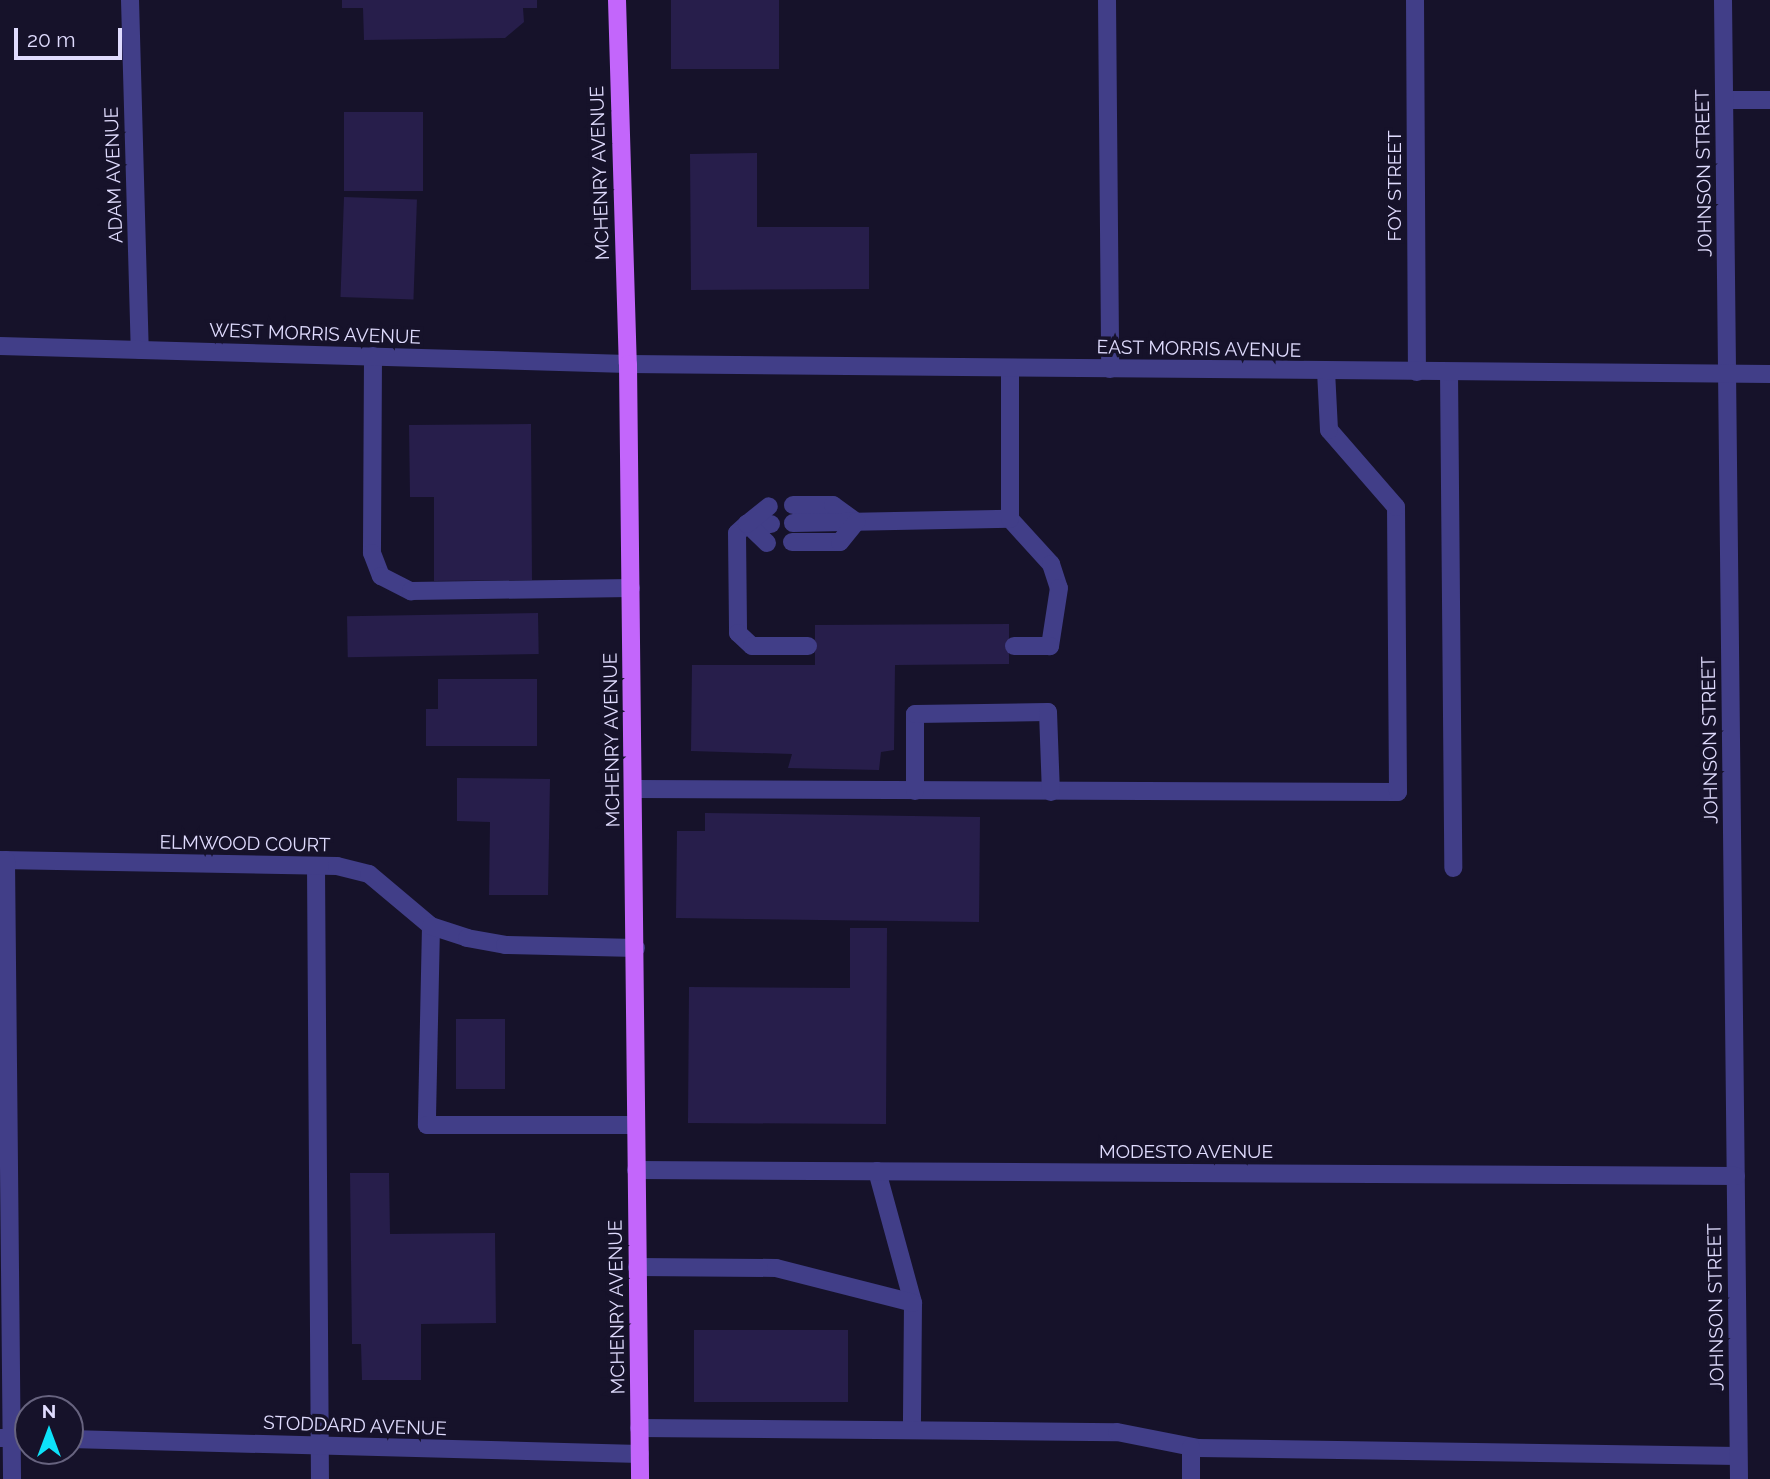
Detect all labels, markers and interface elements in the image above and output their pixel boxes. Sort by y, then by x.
scale bar [18,14,126,58]
text: 20 m [27,27,75,52]
street label: MCHENRY AVENUE [586,85,614,261]
street label: JOHNSON STREET [1691,89,1717,257]
street label: ADAM AVENUE [100,106,128,244]
street label: FOY STREET [1384,130,1406,242]
street label: WEST MORRIS AVENUE [208,319,422,349]
street label: EAST MORRIS AVENUE [1096,336,1302,362]
street label: MCHENRY AVENUE [599,652,625,828]
street label: JOHNSON STREET [1697,656,1723,824]
street label: ELMWOOD COURT [159,831,331,857]
street label: MODESTO AVENUE [1099,1141,1273,1163]
street label: MCHENRY AVENUE [604,1219,630,1395]
street label: JOHNSON STREET [1703,1223,1729,1391]
north arrow [14,1395,84,1465]
text: N [42,1400,56,1422]
street label: STODDARD AVENUE [263,1411,447,1441]

